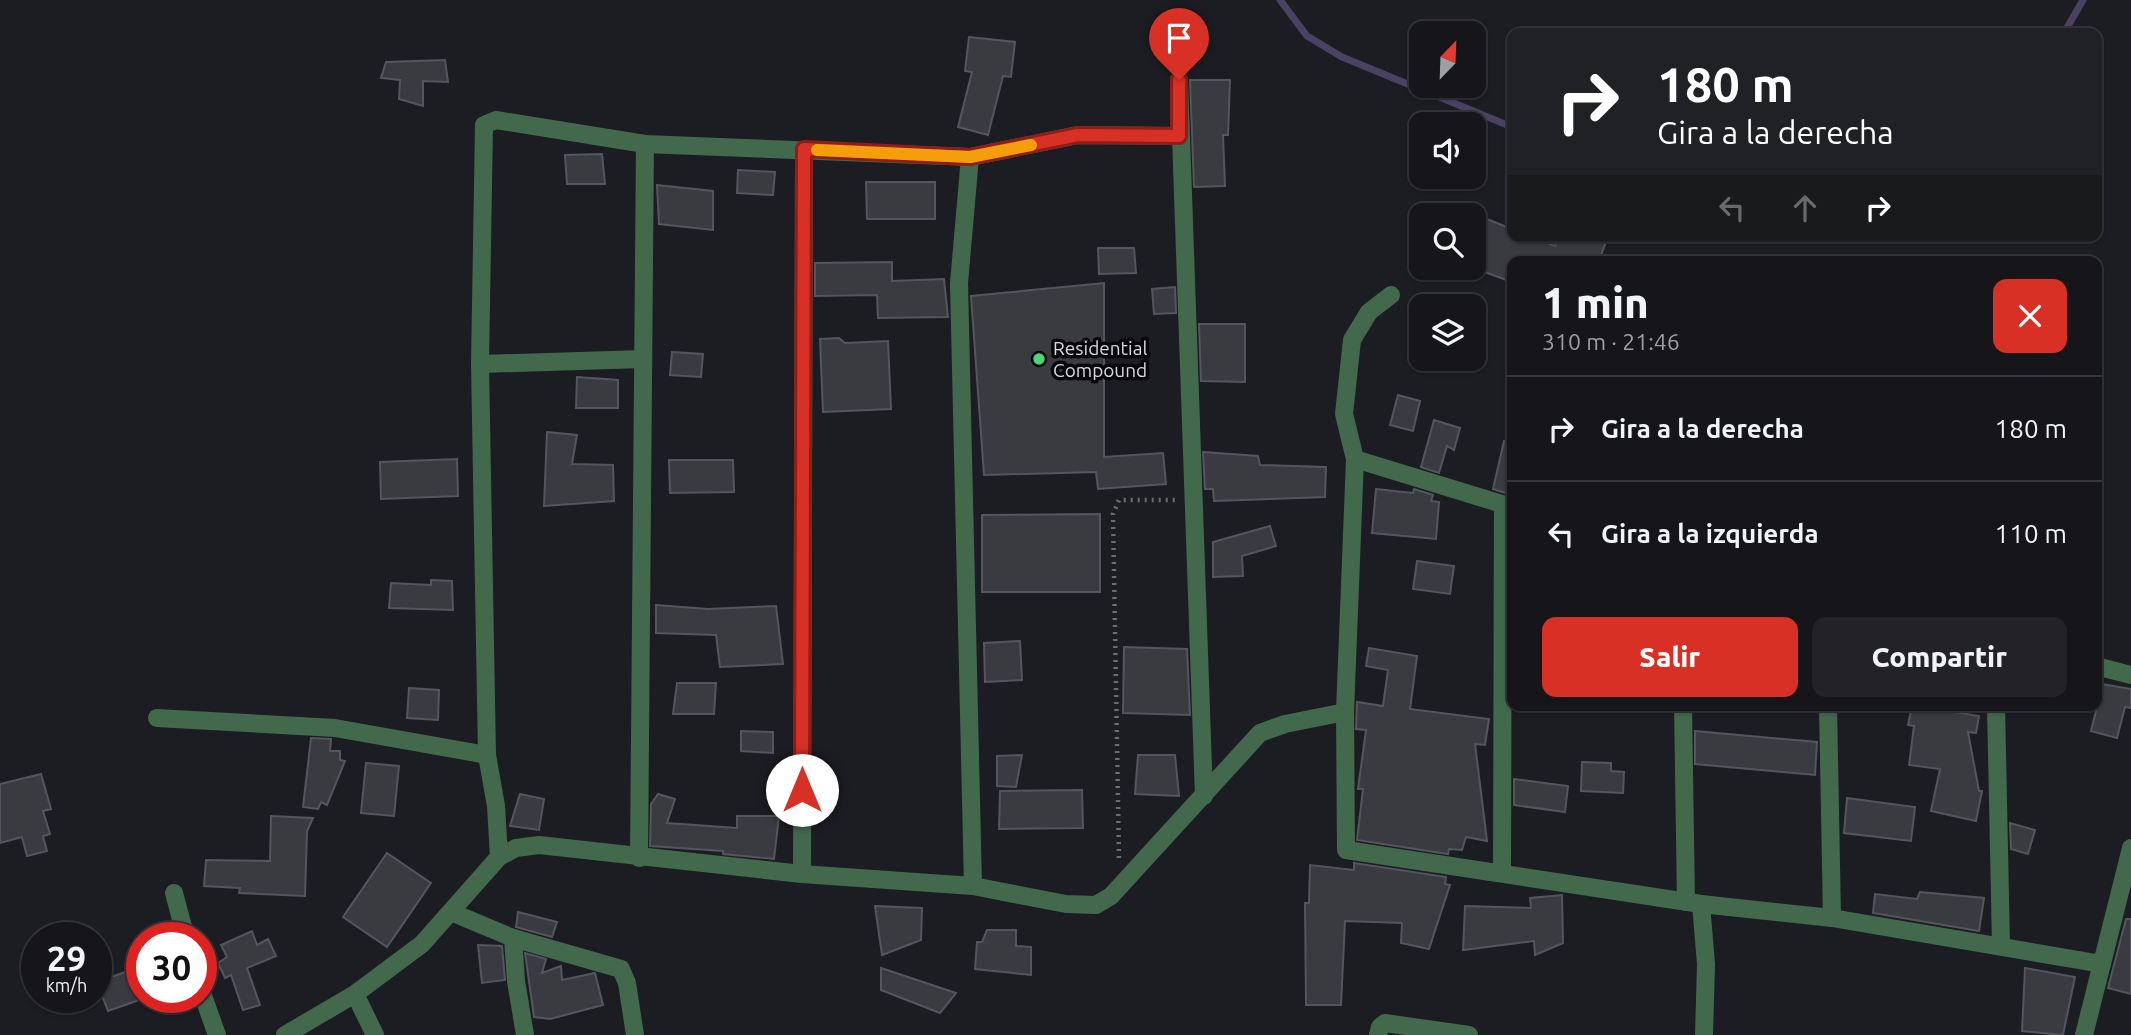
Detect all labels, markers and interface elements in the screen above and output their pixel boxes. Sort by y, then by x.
pin [1149,8,1209,80]
icon: arrive [1160,19,1198,57]
north arrow [1409,21,1486,98]
map controls [1409,21,1486,371]
icon: right [1542,56,1633,147]
text: 180 m [1657,56,1794,111]
button: sound [1409,112,1486,189]
text: Gira a la derecha [1657,114,1894,150]
icon: left [1713,189,1751,227]
icon: ahead [1786,189,1824,227]
icon: right [1859,189,1897,227]
button: search [1409,203,1486,280]
text: 1 min [1542,279,1649,326]
button: close [1993,279,2067,353]
button: layers [1409,294,1486,371]
text: 310 m · 21:46 [1542,329,1680,354]
place label: Residential Compound [1053,337,1147,381]
marker: Residential Compound [1031,351,1047,367]
icon: right [1542,410,1580,448]
text: Gira a la derecha [1601,414,1804,443]
text: 180 m [1995,414,2067,443]
icon: left [1542,515,1580,553]
text: Gira a la izquierda [1601,519,1819,548]
text: 110 m [1995,519,2067,548]
button: Salir [1542,617,1798,697]
button: Compartir [1812,617,2067,697]
position arrow [765,753,839,827]
speed limit sign: 30 [126,922,217,1013]
text: 29 [47,938,86,978]
text: km/h [46,975,87,995]

